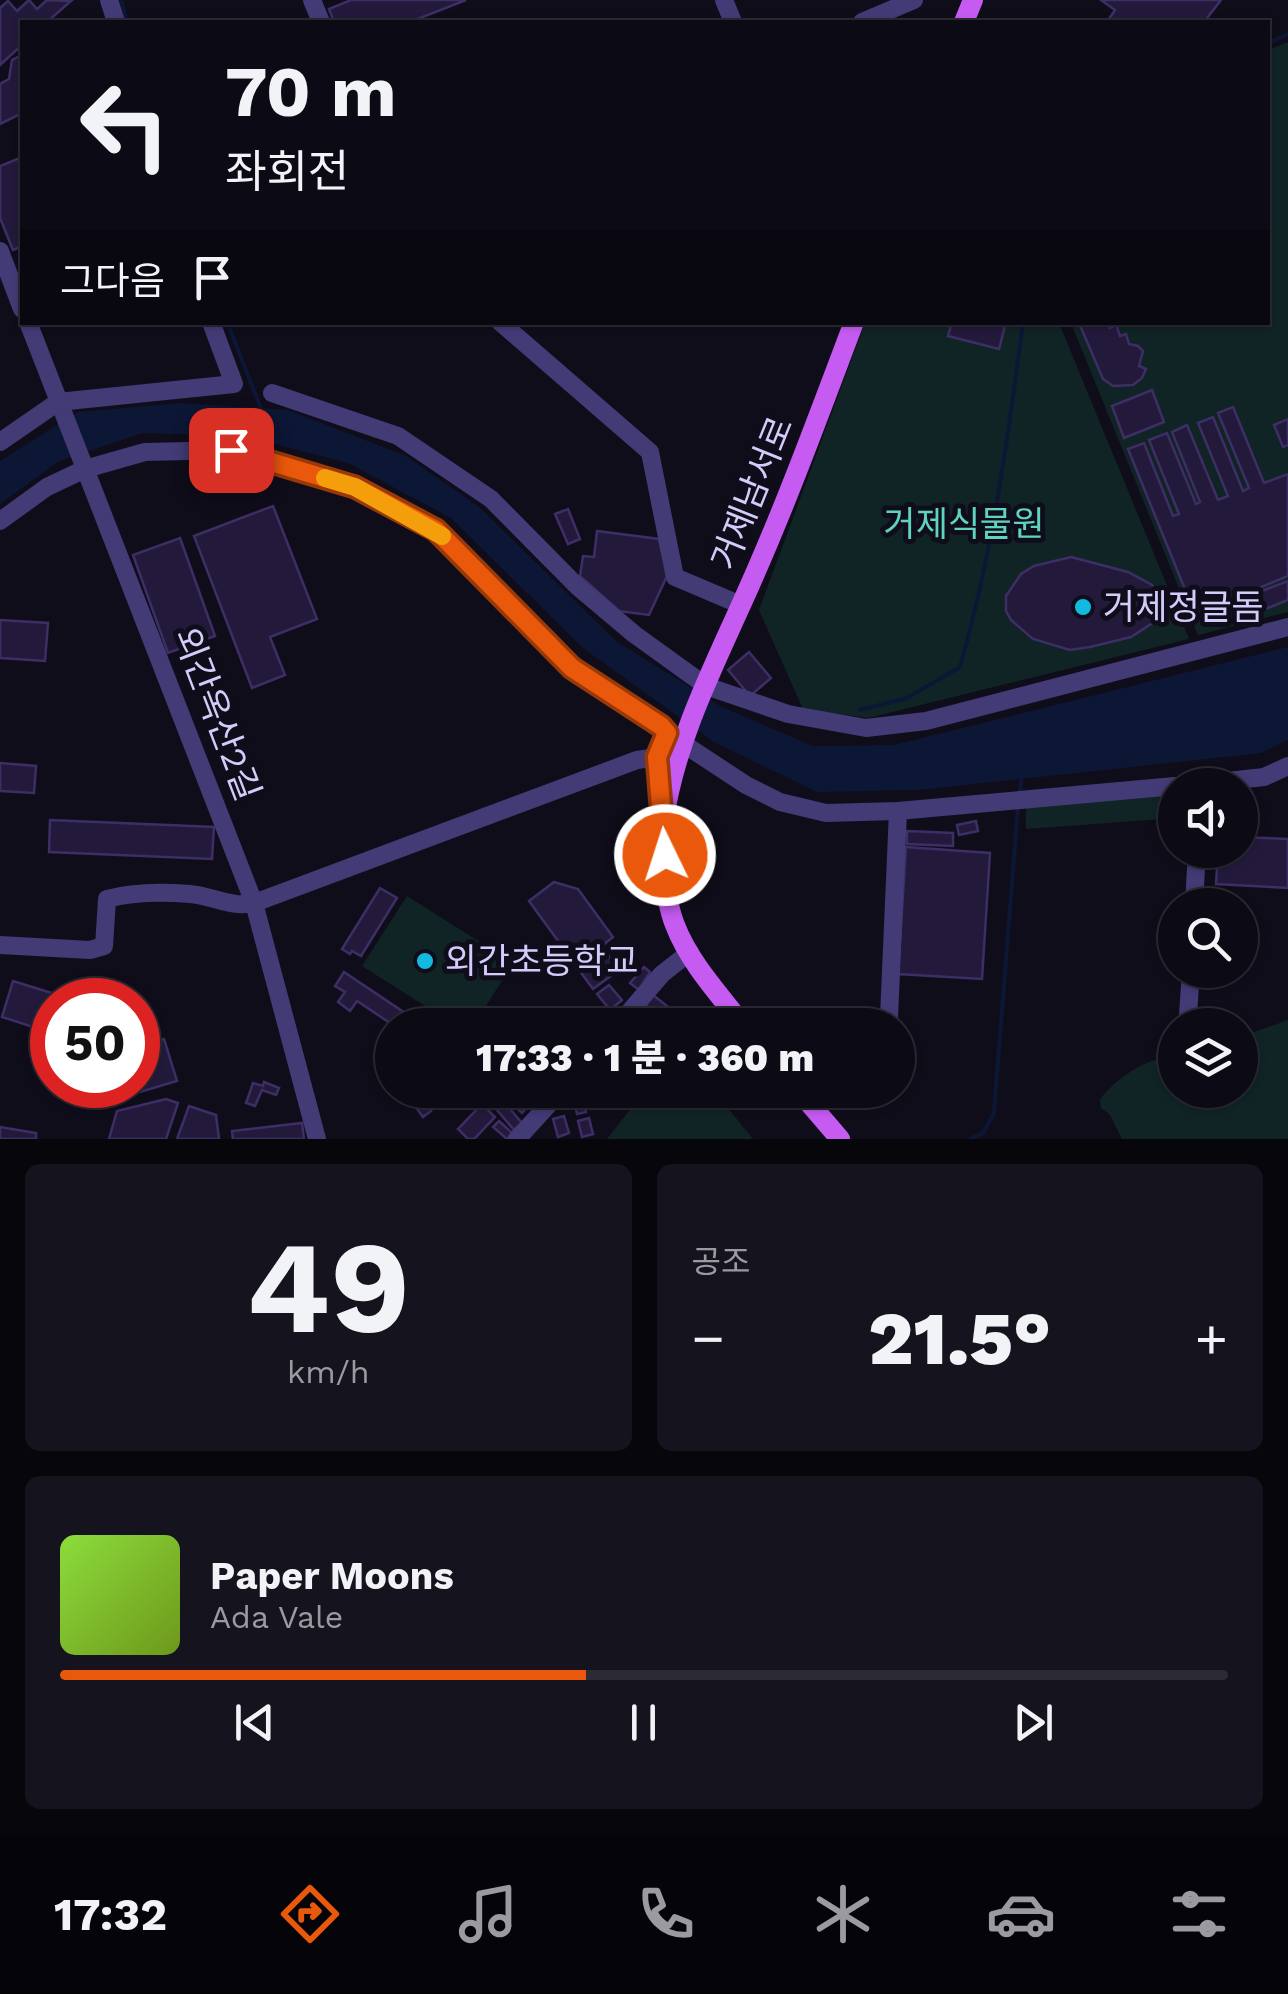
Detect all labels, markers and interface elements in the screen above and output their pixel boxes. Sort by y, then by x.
text: 70 m [225,51,397,133]
icon: left [60,60,190,190]
text: 좌회전 [225,145,349,198]
icon: arrive [185,250,240,305]
text: 그다음 [60,259,165,303]
pin [189,408,274,493]
street label: 거제남서로 [702,410,802,576]
icon: arrive [204,423,259,478]
park label: 거제식물원 [883,503,1045,545]
place label: 거제정글돔 [1103,586,1264,628]
marker: 거제정글돔 [1072,596,1094,618]
street label: 외간옥산2길 [165,622,269,806]
map controls [1158,768,1258,1108]
button: sound [1158,768,1258,868]
position arrow [613,803,717,907]
button: search [1158,888,1258,988]
place label: 외간초등학교 [445,940,638,982]
marker: 외간초등학교 [414,950,436,972]
speed limit sign: 50 [30,978,160,1108]
button: layers [1158,1008,1258,1108]
text: 17:33 · 1 분 · 360 m [476,1036,814,1080]
text: 49 [246,1211,410,1364]
text: 공조 [692,1243,750,1281]
text: 21.5° [868,1294,1051,1382]
text: − [692,1306,725,1370]
text: + [1195,1306,1228,1370]
text: km/h [287,1353,369,1391]
text: Paper Moons [210,1554,454,1598]
text: Ada Vale [210,1598,343,1636]
icon: previous [227,1695,282,1750]
icon: pause [616,1695,671,1750]
icon: next [1006,1695,1061,1750]
icon: directions [275,1879,345,1949]
icon: music [453,1879,523,1949]
icon: phone [631,1879,701,1949]
icon: climate [808,1879,878,1949]
icon: car [986,1879,1056,1949]
icon: filters [1164,1879,1234,1949]
text: 17:32 [54,1888,167,1941]

